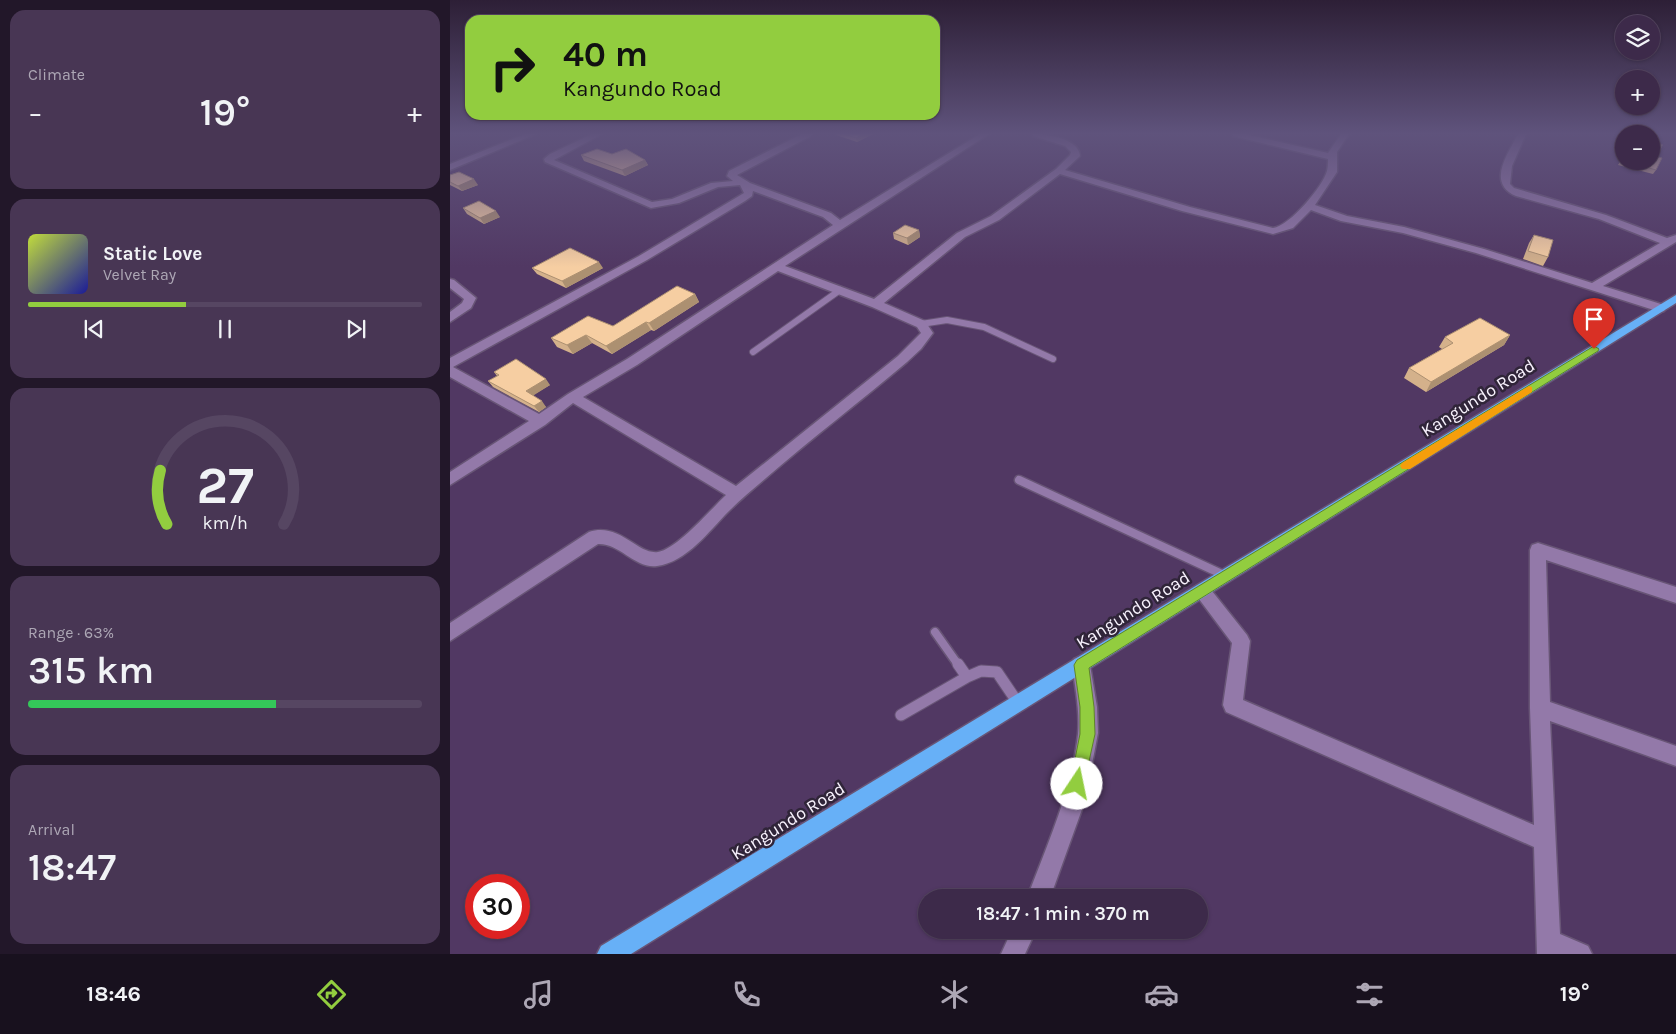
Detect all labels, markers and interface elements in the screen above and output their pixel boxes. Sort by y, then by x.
map controls [1615,15,1660,170]
button: layers [1615,15,1660,60]
text: 40 m [563,34,648,75]
icon: right [480,35,545,100]
text: Climate [28,65,85,84]
button: + [1615,70,1660,115]
text: Kangundo Road [563,76,722,102]
text: 19° [200,90,250,135]
text: − [28,96,43,129]
text: + [407,96,422,129]
button: − [1615,125,1660,170]
text: Static Love [103,243,202,265]
text: Velvet Ray [103,265,176,284]
pin [1573,298,1615,349]
icon: arrive [1580,305,1608,333]
icon: previous [80,315,108,343]
icon: pause [211,315,239,343]
icon: next [342,315,370,343]
street label: Kangundo Road [1417,354,1539,442]
text: 27 [196,455,254,516]
text: km/h [202,513,248,534]
street label: Kangundo Road [1072,566,1194,654]
text: Range · 63% [28,623,114,642]
text: 315 km [28,648,154,693]
position arrow [1050,757,1102,809]
street label: Kangundo Road [727,777,849,865]
text: Arrival [28,820,75,839]
text: 18:47 [28,845,116,890]
speed limit sign: 30 [465,874,530,939]
text: 18:47 · 1 min · 370 m [976,903,1150,925]
icon: directions [314,977,349,1012]
icon: music [521,977,556,1012]
icon: phone [729,977,764,1012]
icon: climate [937,977,972,1012]
icon: car [1144,977,1179,1012]
icon: filters [1352,977,1387,1012]
text: 18:46 [86,981,141,1007]
text: 19° [1560,981,1590,1007]

